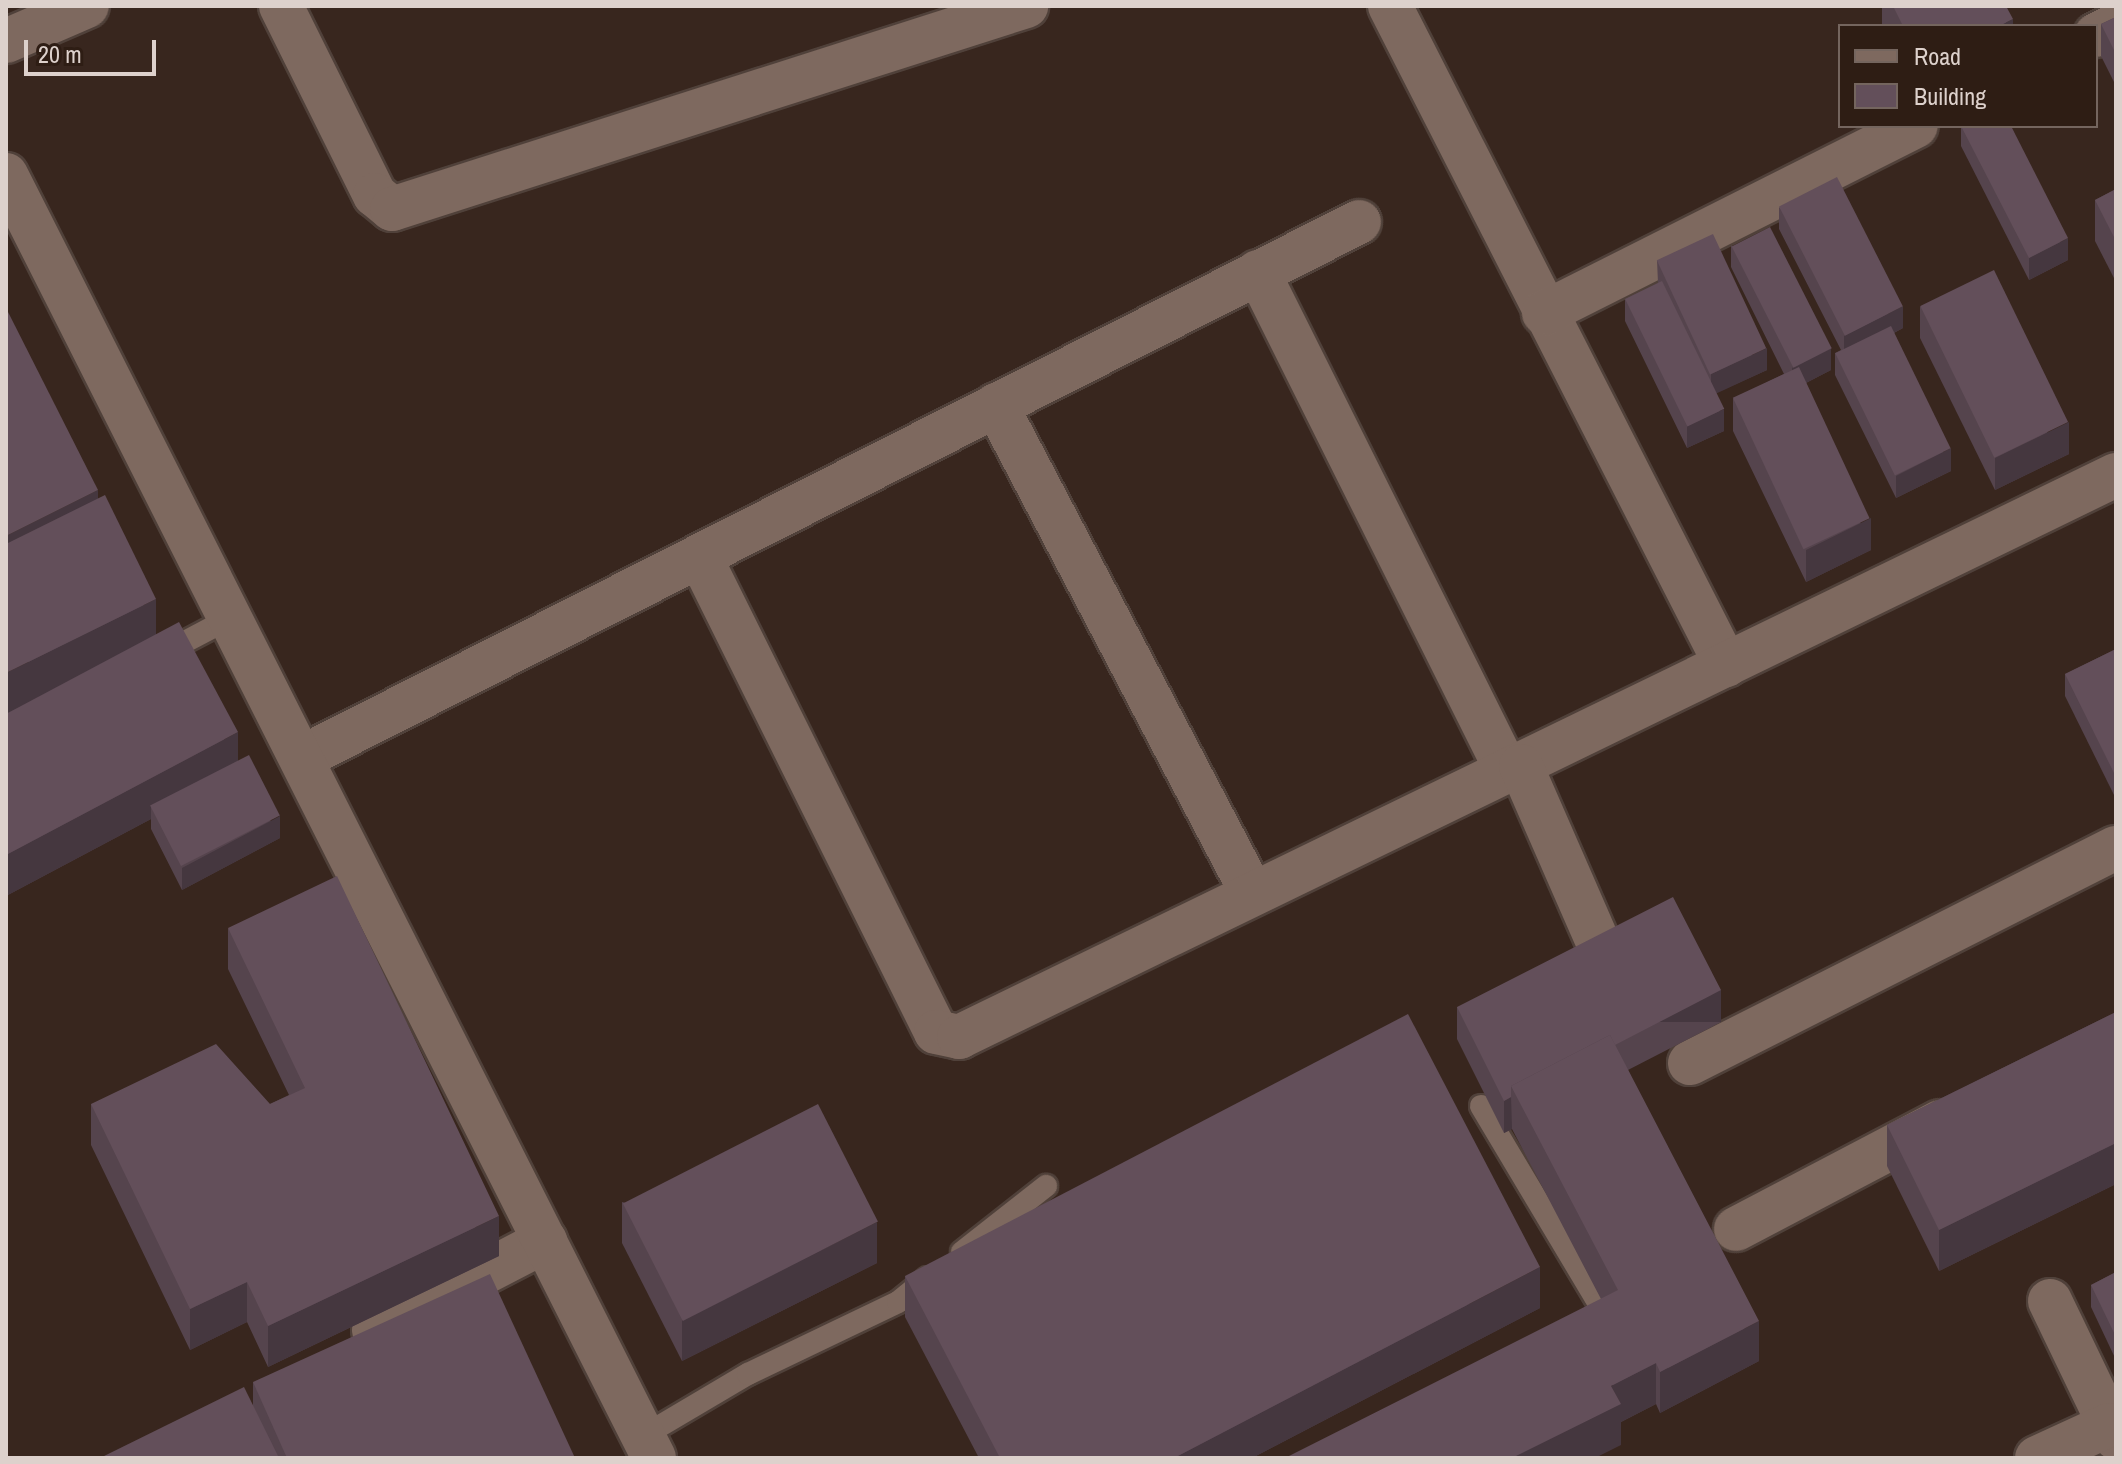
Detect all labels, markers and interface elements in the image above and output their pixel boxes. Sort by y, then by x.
scale bar [28,24,160,74]
legend [1838,24,2098,128]
text: 20 m [38,38,82,70]
text: Road [1914,40,1961,72]
text: Building [1914,80,1986,112]

